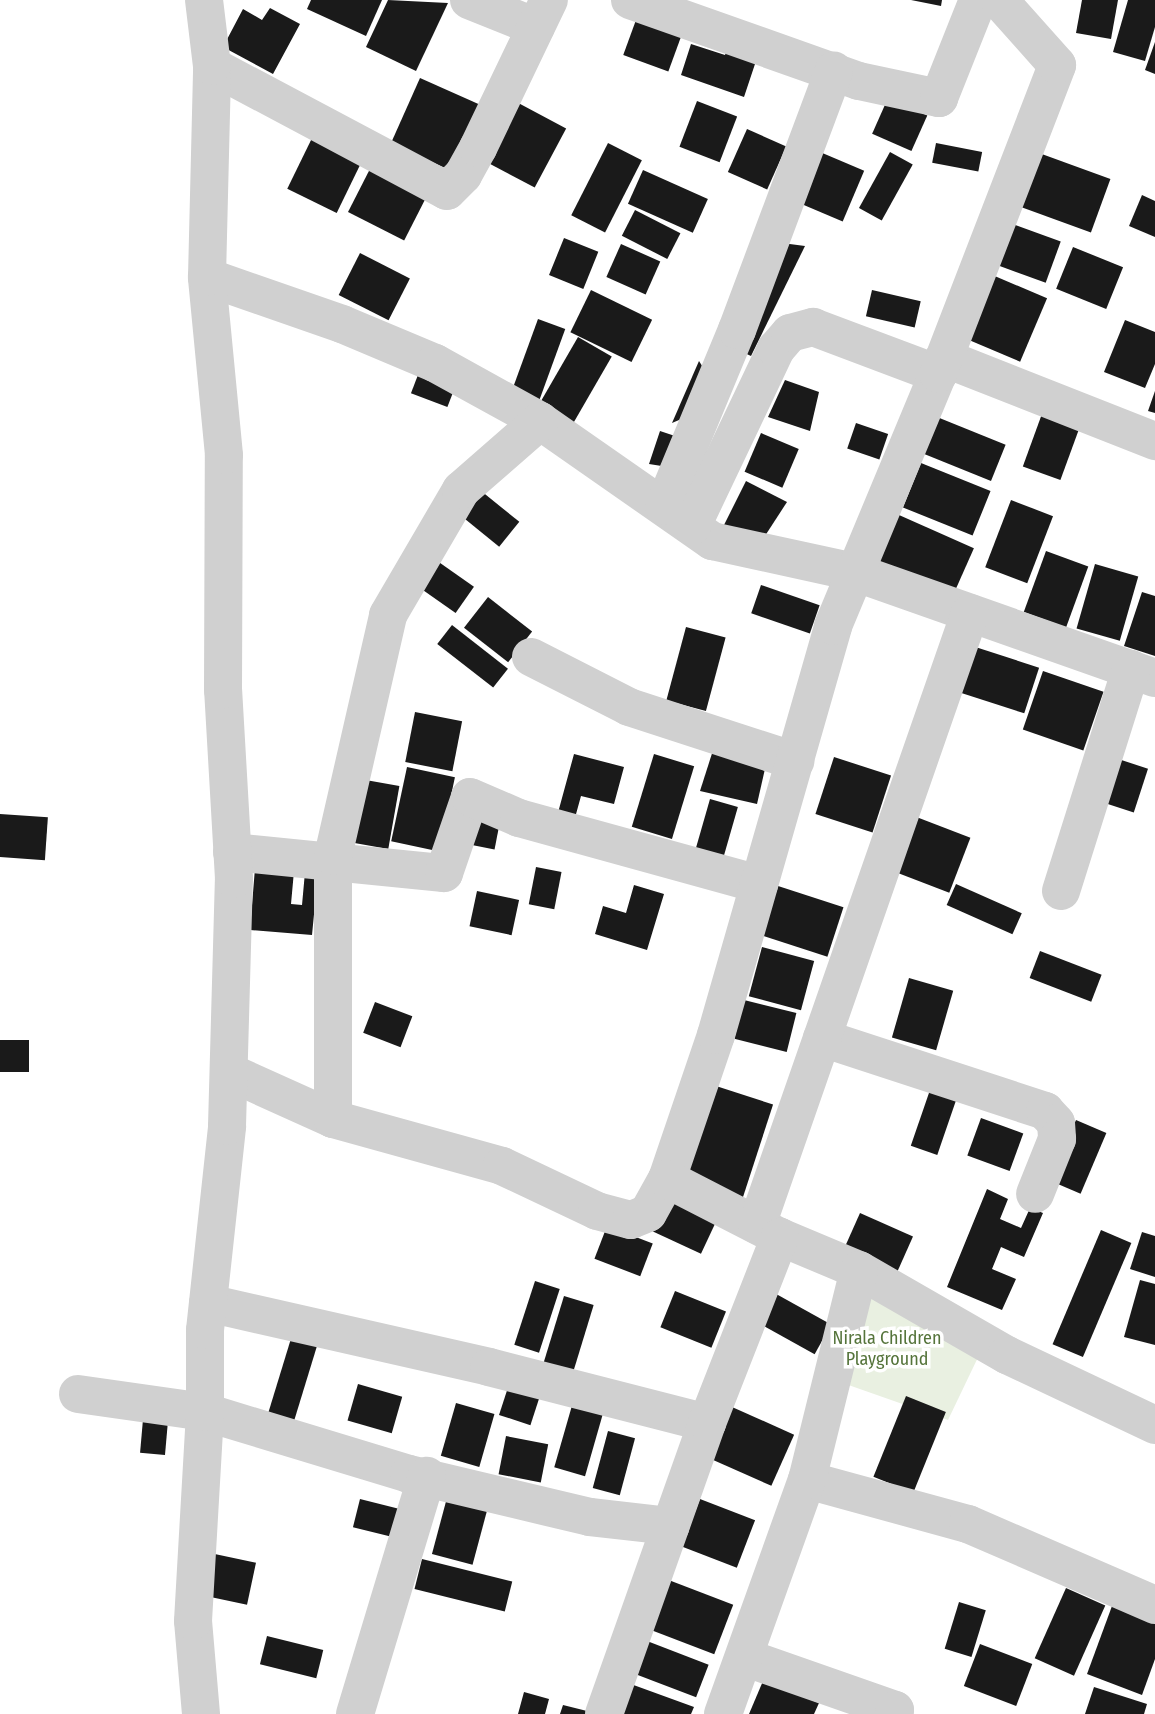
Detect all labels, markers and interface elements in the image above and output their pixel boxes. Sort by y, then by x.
park label: Nirala Children Playground [833,1328,941,1370]

